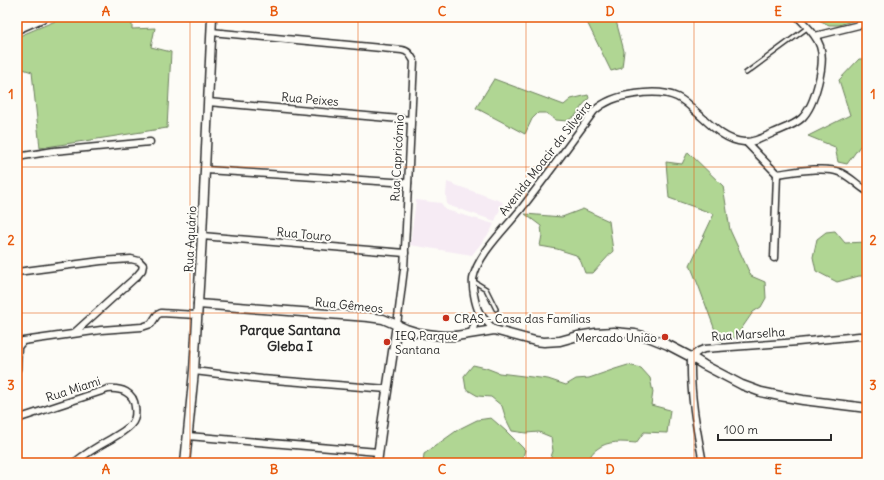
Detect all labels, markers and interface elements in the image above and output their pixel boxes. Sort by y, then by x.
text: A [102,3,111,20]
text: B [270,3,279,20]
text: C [438,3,447,20]
text: D [605,3,615,20]
text: E [774,3,782,20]
text: 1 [8,86,14,103]
text: 1 [870,86,876,103]
street label: Rua Peixes [281,89,339,109]
street label: Avenida Moacir da Silveira [496,98,595,218]
street label: Rua Capricórnio [387,114,407,202]
street label: Rua Aquário [181,205,199,273]
street label: Rua Touro [276,224,332,244]
text: 2 [7,232,15,249]
text: 2 [869,232,877,249]
street label: Rua Gêmeos [314,294,384,316]
place label: CRAS - Casa das Famílias [454,311,591,326]
marker: CRAS - Casa das Famílias [441,313,451,323]
district label: Parque Santana Gleba I [240,321,340,355]
street label: Rua Marselha [711,324,786,344]
place label: IEQ Parque Santana [395,328,458,357]
place label: Mercado União [575,330,657,345]
marker: Mercado União [660,332,670,342]
marker: IEQ Parque Santana [382,337,392,347]
street label: Rua Miami [44,373,102,405]
text: 3 [7,377,15,394]
text: 3 [869,377,877,394]
scale bar [718,416,831,442]
text: 100 m [724,422,758,437]
text: A [102,461,111,478]
text: B [270,461,279,478]
text: C [438,461,447,478]
text: D [605,461,615,478]
text: E [774,461,782,478]

